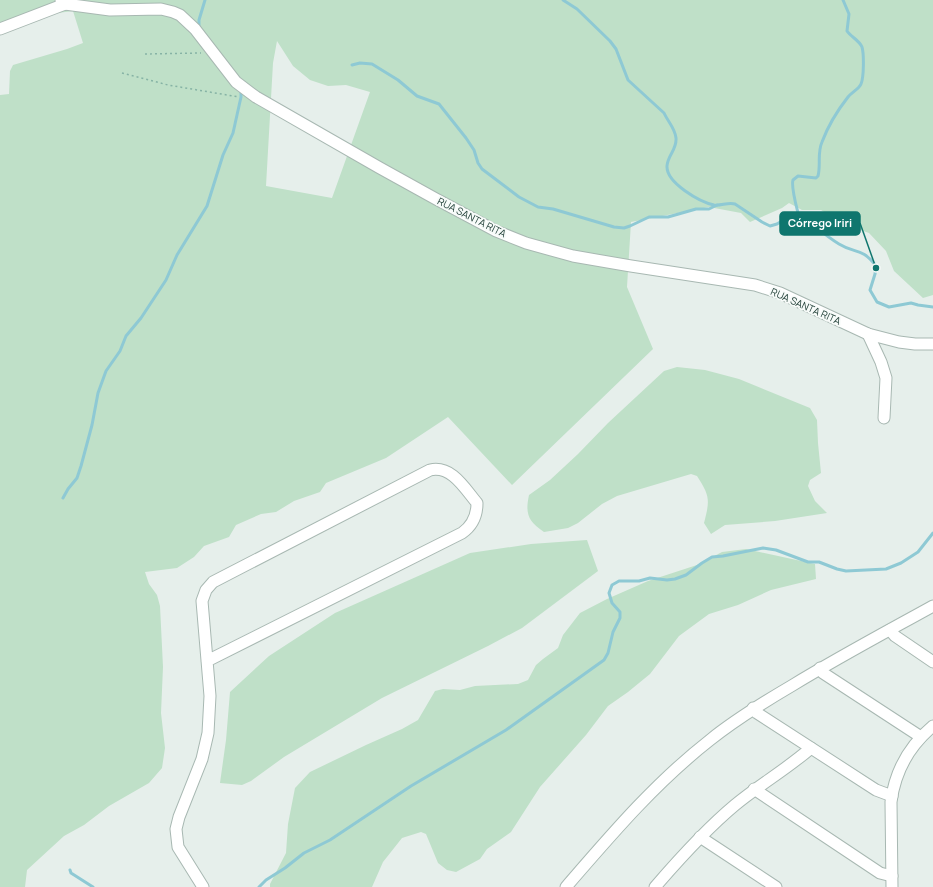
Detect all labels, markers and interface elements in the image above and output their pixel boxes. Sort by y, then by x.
street label: RUA SANTA RITA [435,194,509,241]
callout: Córrego Iriri [780,212,860,235]
text: Córrego Iriri [788,215,852,230]
street label: RUA SANTA RITA [769,284,844,328]

